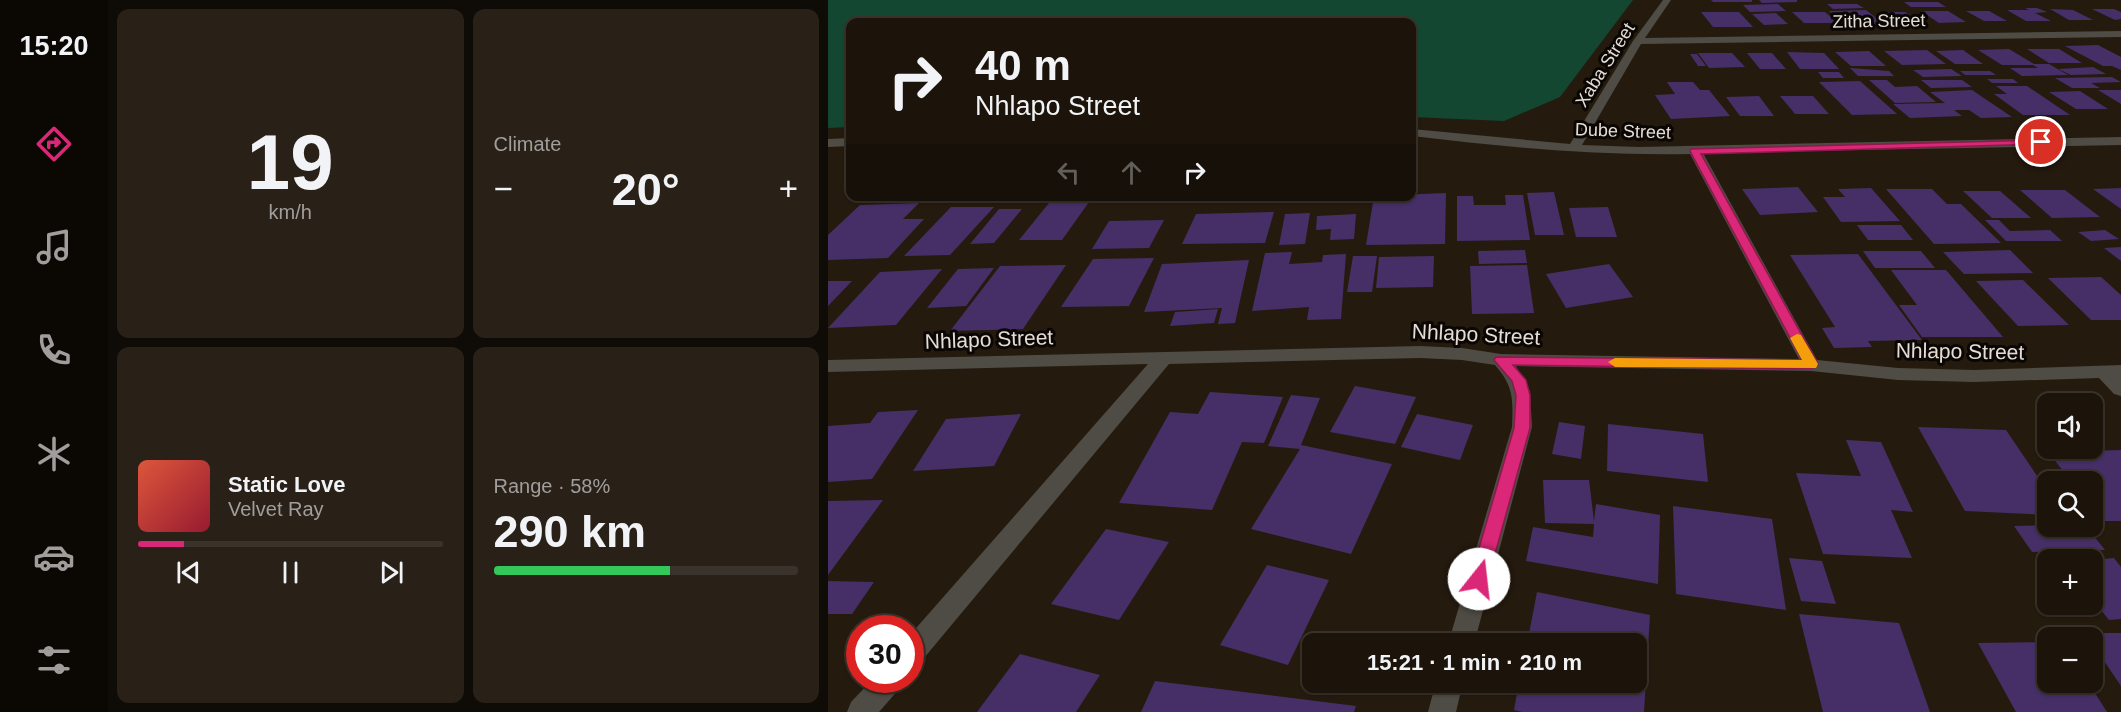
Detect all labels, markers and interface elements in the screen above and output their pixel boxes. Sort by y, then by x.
street label: Zitha Street [1832,10,1926,32]
street label: Xaba Street [1571,19,1639,111]
text: 15:20 [19,31,89,61]
icon: right [876,42,954,120]
text: 40 m [975,42,1071,89]
text: Nhlapo Street [975,91,1140,121]
pin [2015,116,2066,167]
text: 19 [247,118,334,206]
street label: Dube Street [1575,119,1671,143]
icon: directions [33,123,75,165]
icon: arrive [2024,125,2057,158]
text: Climate [494,133,561,155]
icon: left [1052,156,1085,189]
icon: ahead [1115,156,1148,189]
icon: right [1178,156,1211,189]
text: 20° [612,164,680,215]
text: − [494,170,513,207]
text: + [779,170,798,207]
text: km/h [269,201,312,223]
icon: music [33,226,75,268]
street label: Nhlapo Street [1411,319,1541,349]
street label: Nhlapo Street [924,325,1054,353]
icon: phone [33,329,75,371]
street label: Nhlapo Street [1896,338,2025,364]
map controls [2037,393,2103,693]
button: sound [2037,393,2103,459]
icon: climate [33,433,75,475]
button: search [2037,471,2103,537]
text: Static Love [228,472,345,497]
text: Range · 58% [494,475,610,497]
text: Velvet Ray [228,498,324,520]
text: 290 km [494,506,646,557]
icon: car [33,536,75,578]
position arrow [1447,547,1511,611]
button: + [2037,549,2103,615]
icon: previous [172,556,205,589]
icon: pause [274,556,307,589]
icon: next [375,556,408,589]
speed limit sign: 30 [846,615,924,693]
button: − [2037,627,2103,693]
icon: filters [33,639,75,681]
text: 15:21 · 1 min · 210 m [1367,650,1582,675]

